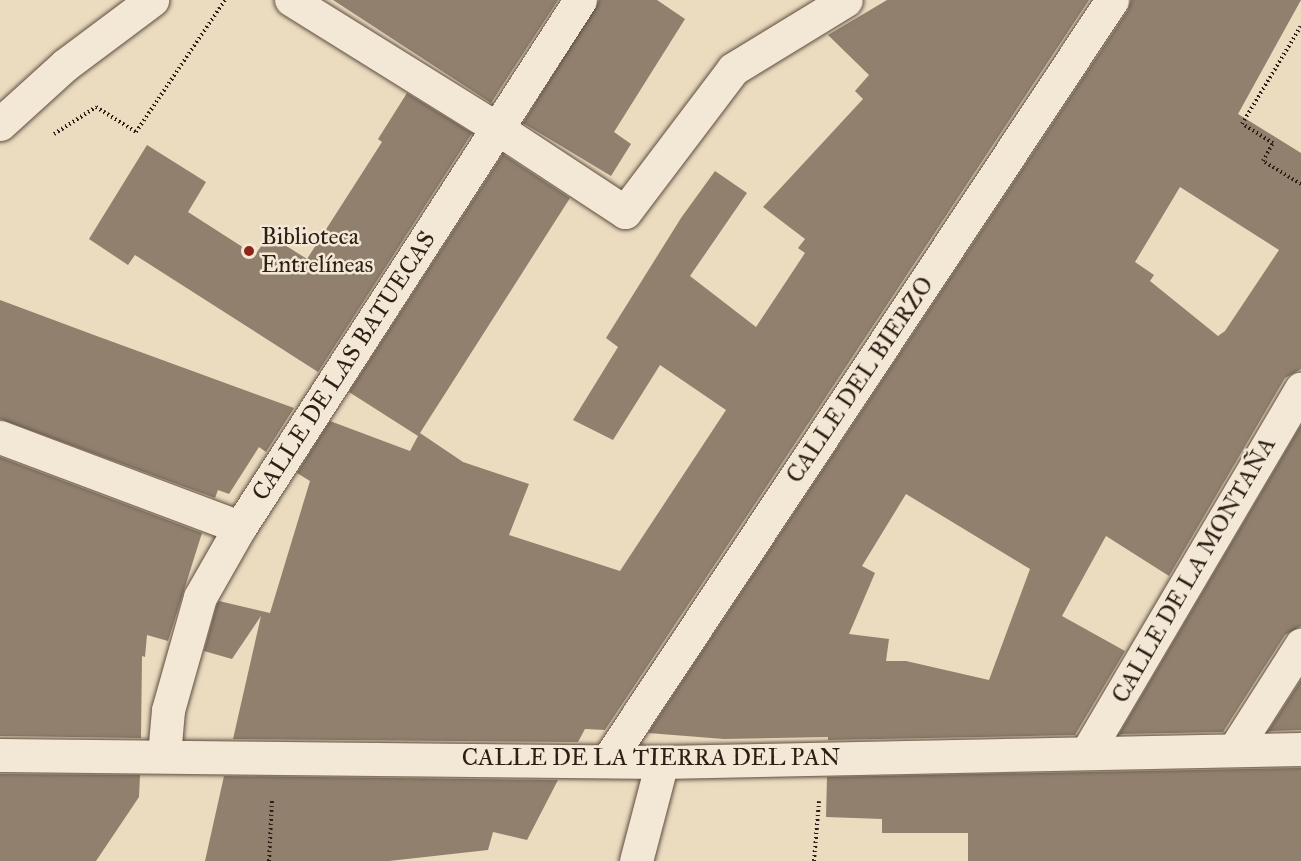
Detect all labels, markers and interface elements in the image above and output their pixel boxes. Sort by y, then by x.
place label: Biblioteca Entrelíneas [261,223,373,279]
street label: CALLE DE LAS BATUECAS [246,226,442,506]
marker: Biblioteca Entrelíneas [242,244,256,258]
street label: CALLE DEL BIERZO [780,271,940,489]
street label: CALLE DE LA MONTAÑA [1106,432,1282,708]
street label: CALLE DE LA TIERRA DEL PAN [462,744,840,772]

